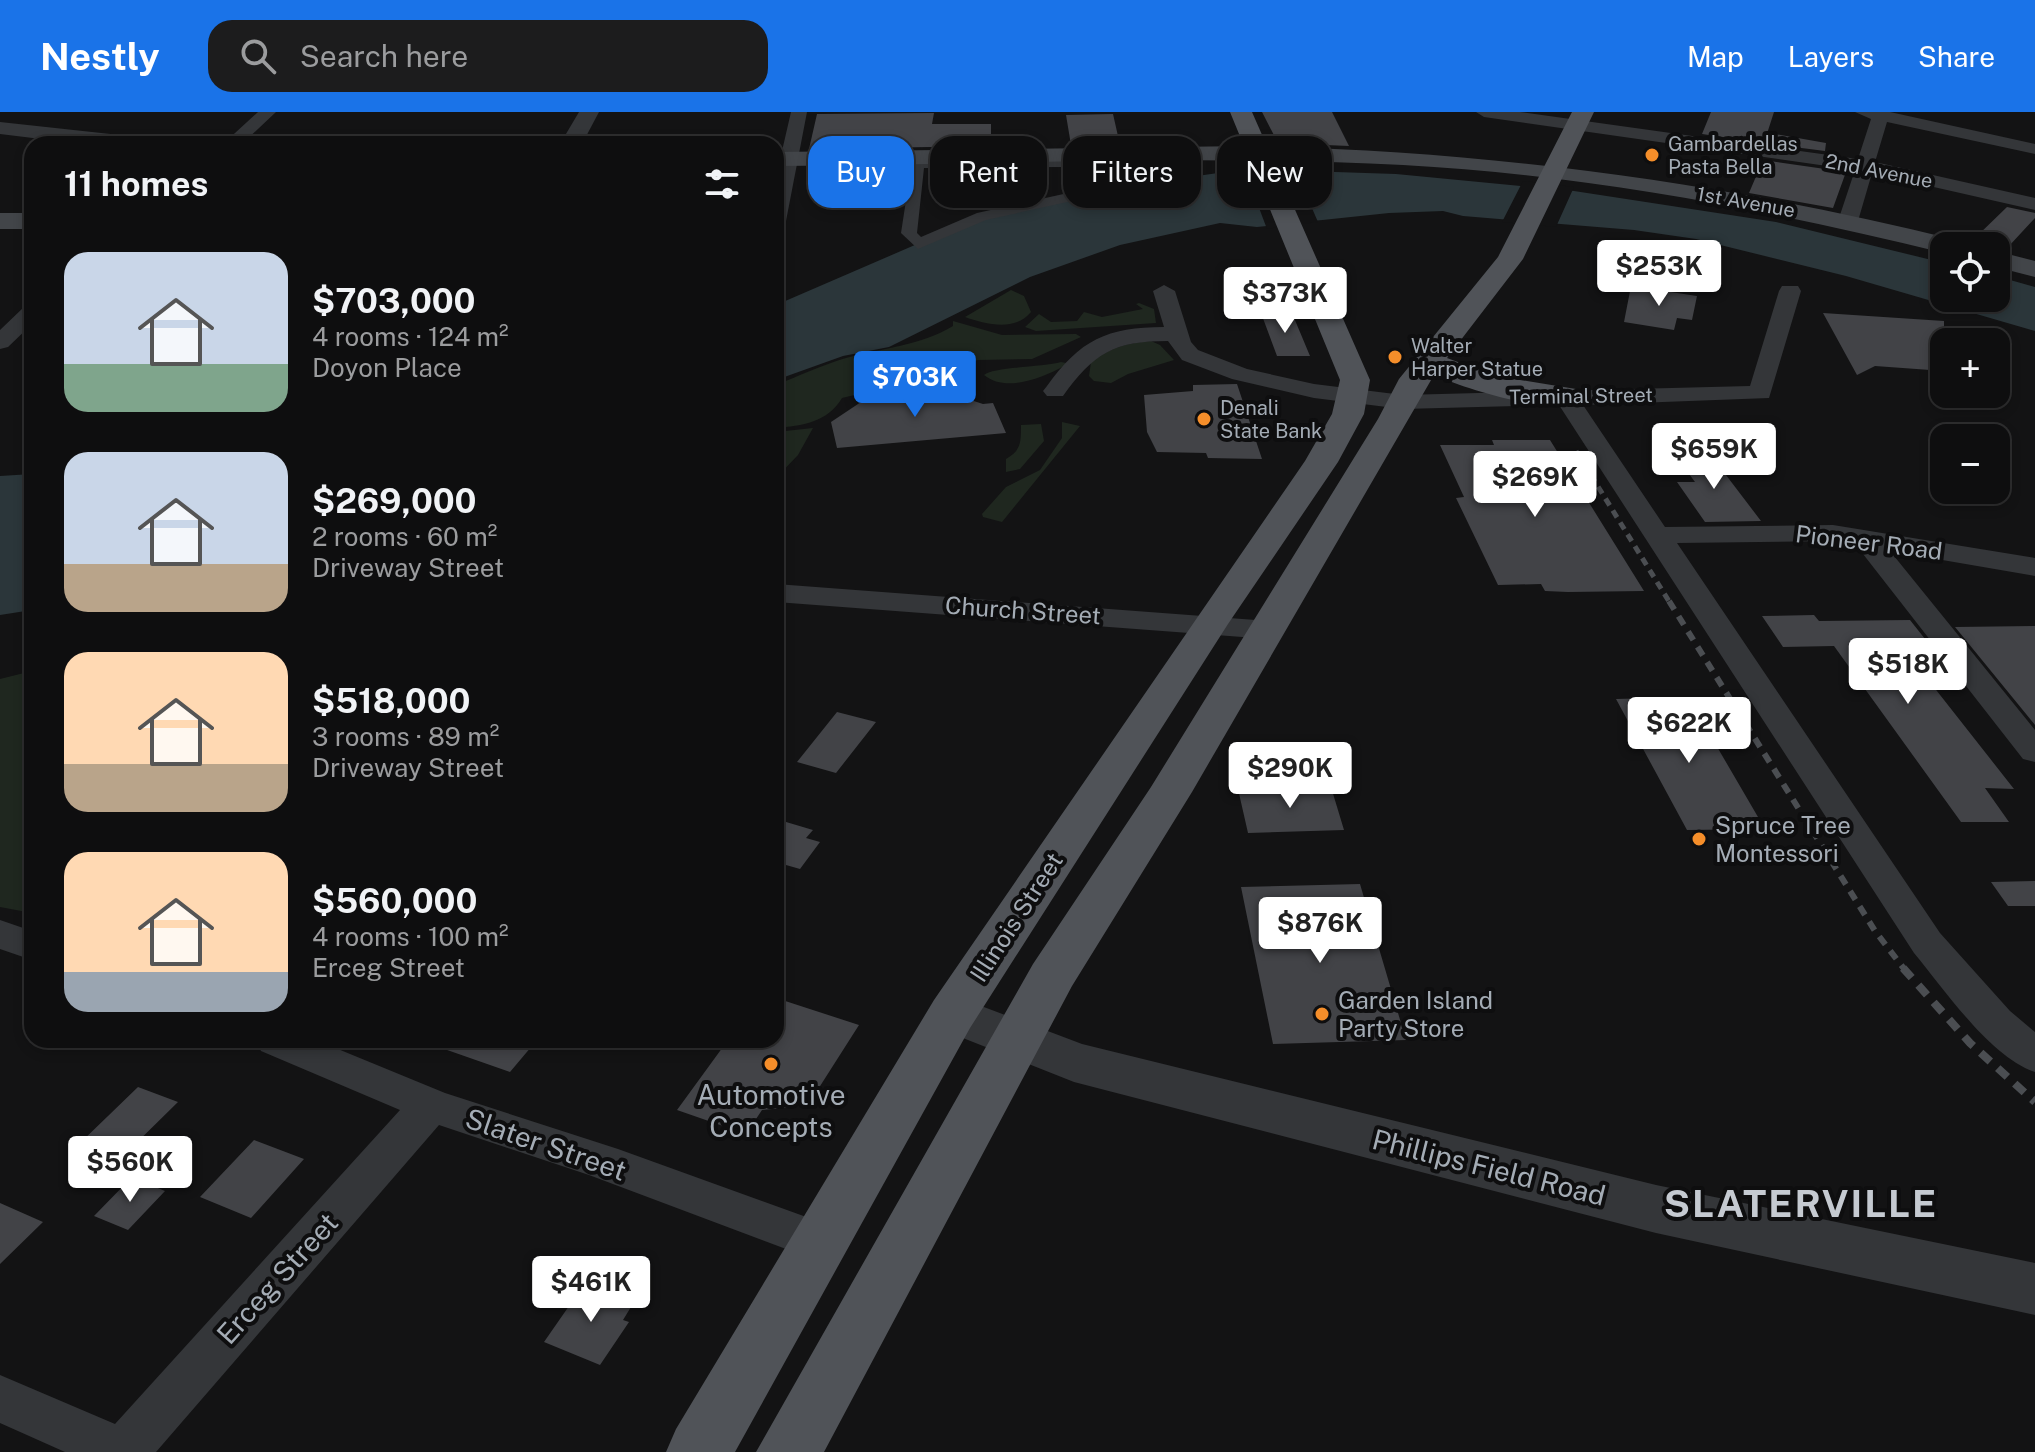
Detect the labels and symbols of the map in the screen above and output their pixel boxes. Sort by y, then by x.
place label: Gambardellas Pasta Bella [1668,132,1798,179]
marker: Gambardellas Pasta Bella [1643,146,1661,164]
street label: 2nd Avenue [1823,149,1935,193]
street label: 1st Avenue [1695,182,1797,222]
pin: $253K [1603,240,1715,308]
pin: $373K [1229,267,1341,335]
place label: Walter Harper Statue [1411,334,1543,381]
marker: Walter Harper Statue [1386,348,1404,366]
pin: $703K [859,351,971,419]
street label: Terminal Street [1509,383,1653,409]
place label: Denali State Bank [1220,396,1322,443]
marker: Denali State Bank [1195,410,1213,428]
pin: $659K [1658,423,1770,491]
pin: $269K [1479,451,1591,519]
street label: Pioneer Road [1794,519,1944,565]
street label: Church Street [944,591,1102,629]
pin: $518K [1852,638,1964,706]
pin: $622K [1633,697,1745,765]
pin: $290K [1234,742,1346,810]
place label: Spruce Tree Montessori [1715,811,1851,867]
marker: Spruce Tree Montessori [1690,830,1708,848]
street label: Illinois Street [964,847,1068,987]
pin: $876K [1264,897,1376,965]
place label: Garden Island Party Store [1338,986,1493,1042]
marker: Garden Island Party Store [1313,1005,1331,1023]
marker: Automotive Concepts [762,1055,780,1073]
place label: Automotive Concepts [696,1078,846,1143]
street label: Slater Street [461,1101,631,1187]
street label: Phillips Field Road [1369,1122,1609,1212]
pin: $560K [74,1136,186,1204]
district label: SLATERVILLE [1664,1181,1938,1226]
street label: Erceg Street [210,1206,344,1350]
pin: $461K [535,1256,647,1324]

